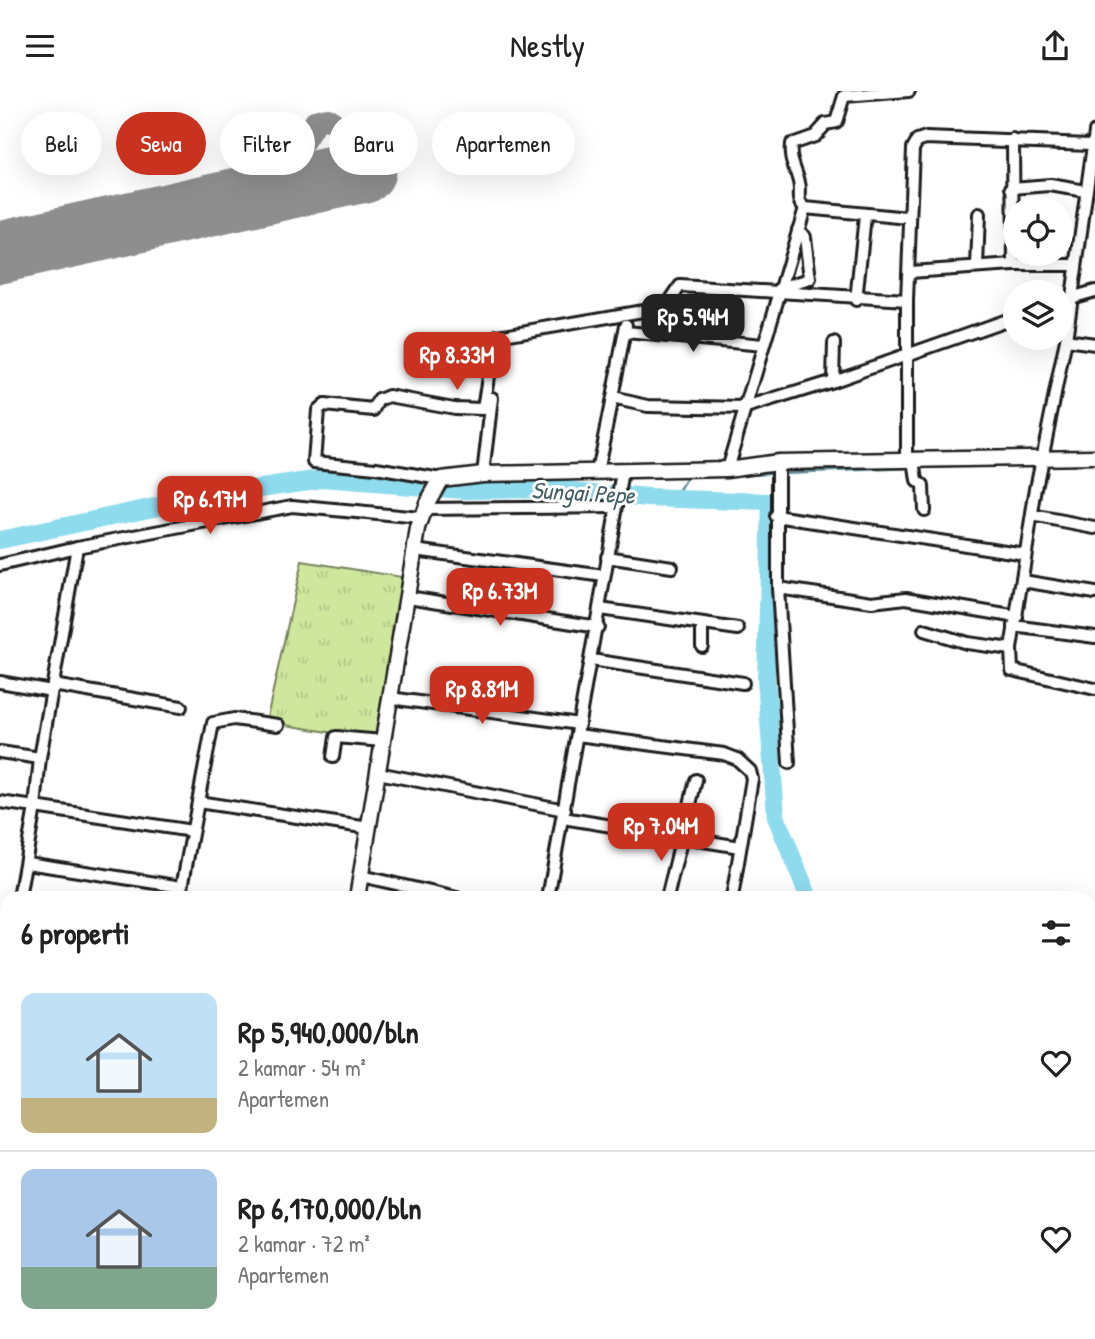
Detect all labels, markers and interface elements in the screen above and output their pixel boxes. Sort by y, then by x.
text: Nestly [510,24,585,67]
icon: menu [21,27,59,65]
icon: share [1036,27,1074,65]
chip: Beli [21,112,102,175]
chip: Sewa [116,112,206,175]
chip: Filter [220,112,315,175]
chip: Baru [329,112,418,175]
chip: Apartemen [432,112,575,175]
map controls [1003,196,1073,350]
button: locate [1003,196,1073,266]
button: layers [1003,280,1073,350]
pin: Rp 5.94M [621,295,765,354]
text: Rp 5.94M [658,301,728,332]
pin: Rp 8.33M [385,333,529,392]
text: Rp 8.33M [420,339,494,370]
water label: Sungai Pepe [530,473,637,512]
pin: Rp 6.17M [138,477,282,536]
text: Rp 6.17M [173,483,247,514]
pin: Rp 6.73M [428,568,572,628]
text: Rp 6.73M [462,575,538,606]
pin: Rp 8.81M [410,667,554,726]
text: Rp 8.81M [446,673,518,704]
pin: Rp 7.04M [589,803,733,863]
text: Rp 7.04M [624,810,698,841]
text: 6 properti [21,913,130,953]
icon: filters [1037,914,1075,952]
text: Rp 5,940,000/bln [238,1012,419,1052]
icon: home [77,1021,161,1105]
icon: heart [1037,1044,1075,1082]
text: 2 kamar · 54 m² [238,1052,366,1083]
text: Apartemen [238,1083,329,1114]
text: Rp 6,170,000/bln [238,1188,422,1228]
icon: home [77,1197,161,1281]
icon: heart [1037,1220,1075,1258]
text: 2 kamar · 72 m² [238,1228,370,1259]
text: Apartemen [238,1259,329,1290]

